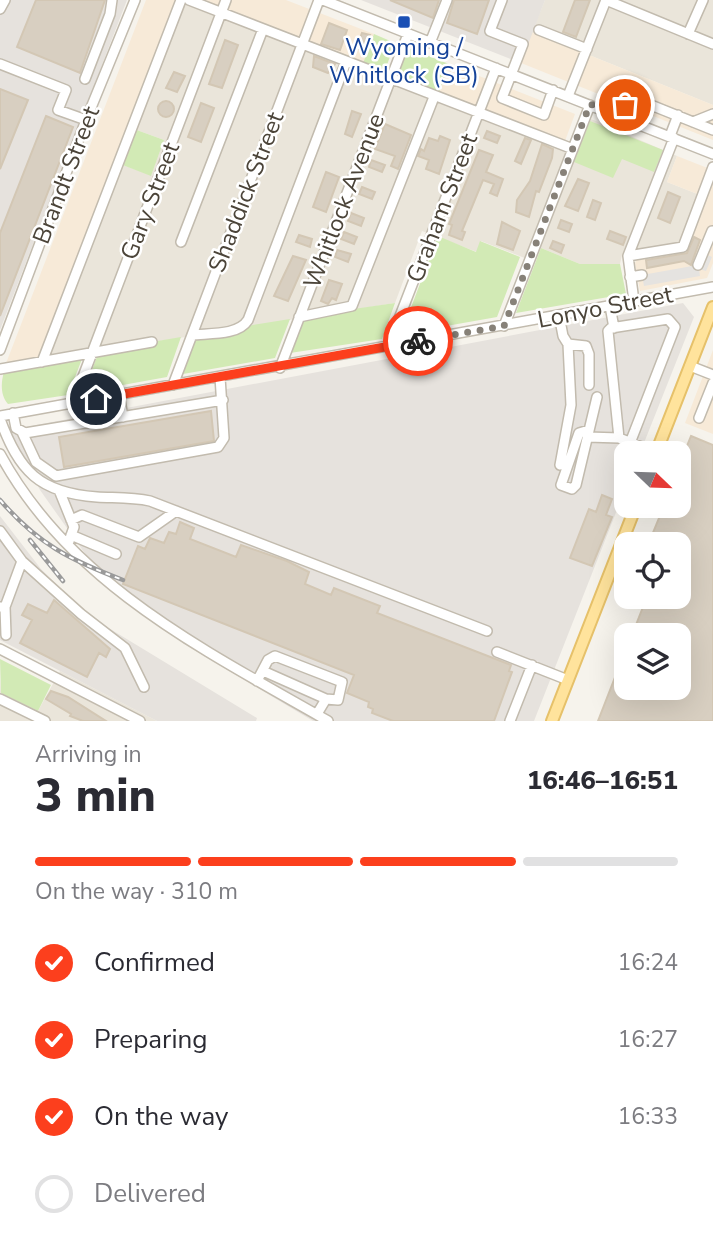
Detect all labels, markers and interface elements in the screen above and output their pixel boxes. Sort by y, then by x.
marker: Wyoming / Whitlock (SB) [396,14,412,30]
place label: Wyoming / Whitlock (SB) [329,31,479,91]
pin [595,75,655,135]
icon: bag [606,86,644,124]
street label: Brandt Street [25,101,107,248]
street label: Shaddick Street [201,107,292,277]
street label: Whitlock Avenue [296,109,392,293]
street label: Graham Street [399,128,485,287]
street label: Gary Street [113,137,187,264]
street label: Lonyo Street [535,278,676,336]
courier [383,306,453,376]
icon: bike [399,322,437,360]
pin [66,369,126,429]
icon: home [77,380,115,418]
north arrow [614,441,691,518]
map controls [614,441,691,700]
button: locate [614,532,691,609]
button: layers [614,623,691,700]
text: Arriving in [35,739,142,770]
text: 16:46–16:51 [527,763,678,798]
text: 3 min [35,764,156,827]
text: On the way · 310 m [35,876,238,907]
icon: check [35,944,73,982]
text: Confirmed [94,945,215,980]
text: 16:24 [618,947,678,978]
icon: check [35,1021,73,1059]
text: Preparing [94,1022,207,1057]
text: 16:27 [618,1024,678,1055]
icon: check [35,1098,73,1136]
text: On the way [94,1099,228,1134]
text: 16:33 [618,1101,678,1132]
text: Delivered [94,1176,206,1211]

